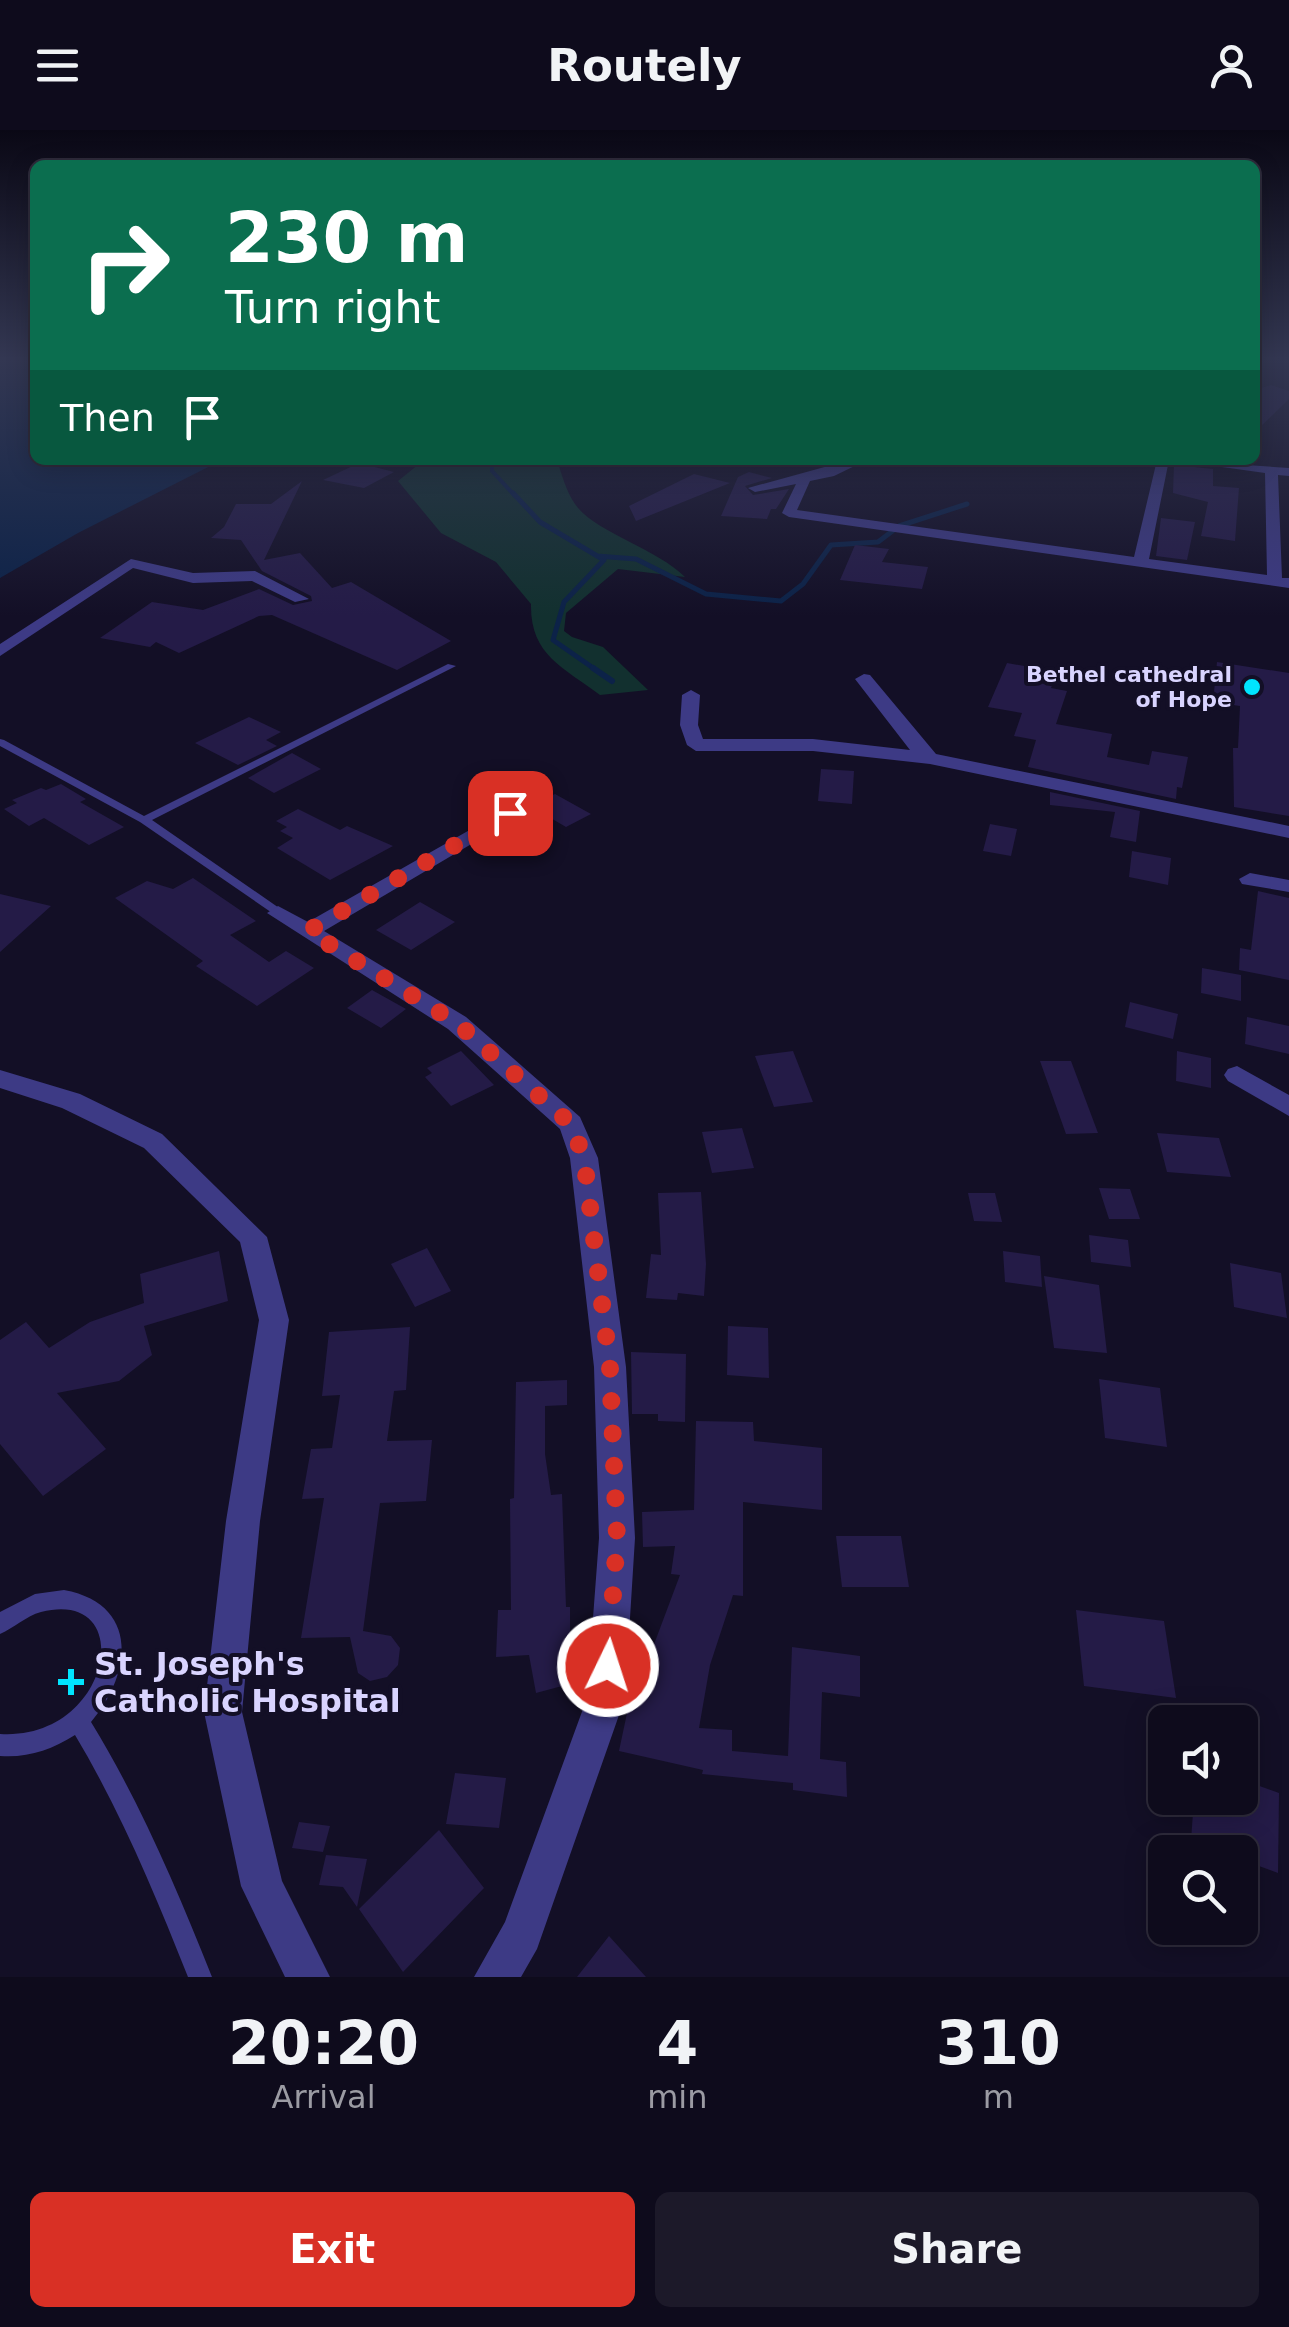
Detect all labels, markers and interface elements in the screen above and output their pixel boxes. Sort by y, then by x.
icon: menu [30,38,85,93]
icon: person [1204,38,1259,93]
text: Routely [547,39,742,92]
text: 230 m [225,197,468,279]
icon: right [60,200,190,330]
text: Turn right [225,281,440,334]
icon: arrive [175,390,230,445]
text: Then [60,396,155,440]
place label: Bethel cathedral of Hope [1026,662,1232,712]
marker: Bethel cathedral of Hope [1241,676,1263,698]
pin [468,771,553,856]
icon: arrive [483,786,538,841]
position arrow [556,1614,660,1718]
place label: St. Joseph's Catholic Hospital [94,1645,401,1720]
marker: St. Joseph's Catholic Hospital [58,1669,84,1695]
map controls [1148,1705,1258,1945]
button: sound [1148,1705,1258,1815]
button: search [1148,1835,1258,1945]
text: 20:20 [228,2008,419,2078]
text: 4 [656,2008,698,2078]
text: 310 [936,2008,1061,2078]
text: Arrival [272,2078,376,2116]
text: min [647,2078,708,2116]
text: m [983,2078,1014,2116]
button: Exit [30,2192,635,2307]
button: Share [655,2192,1259,2307]

